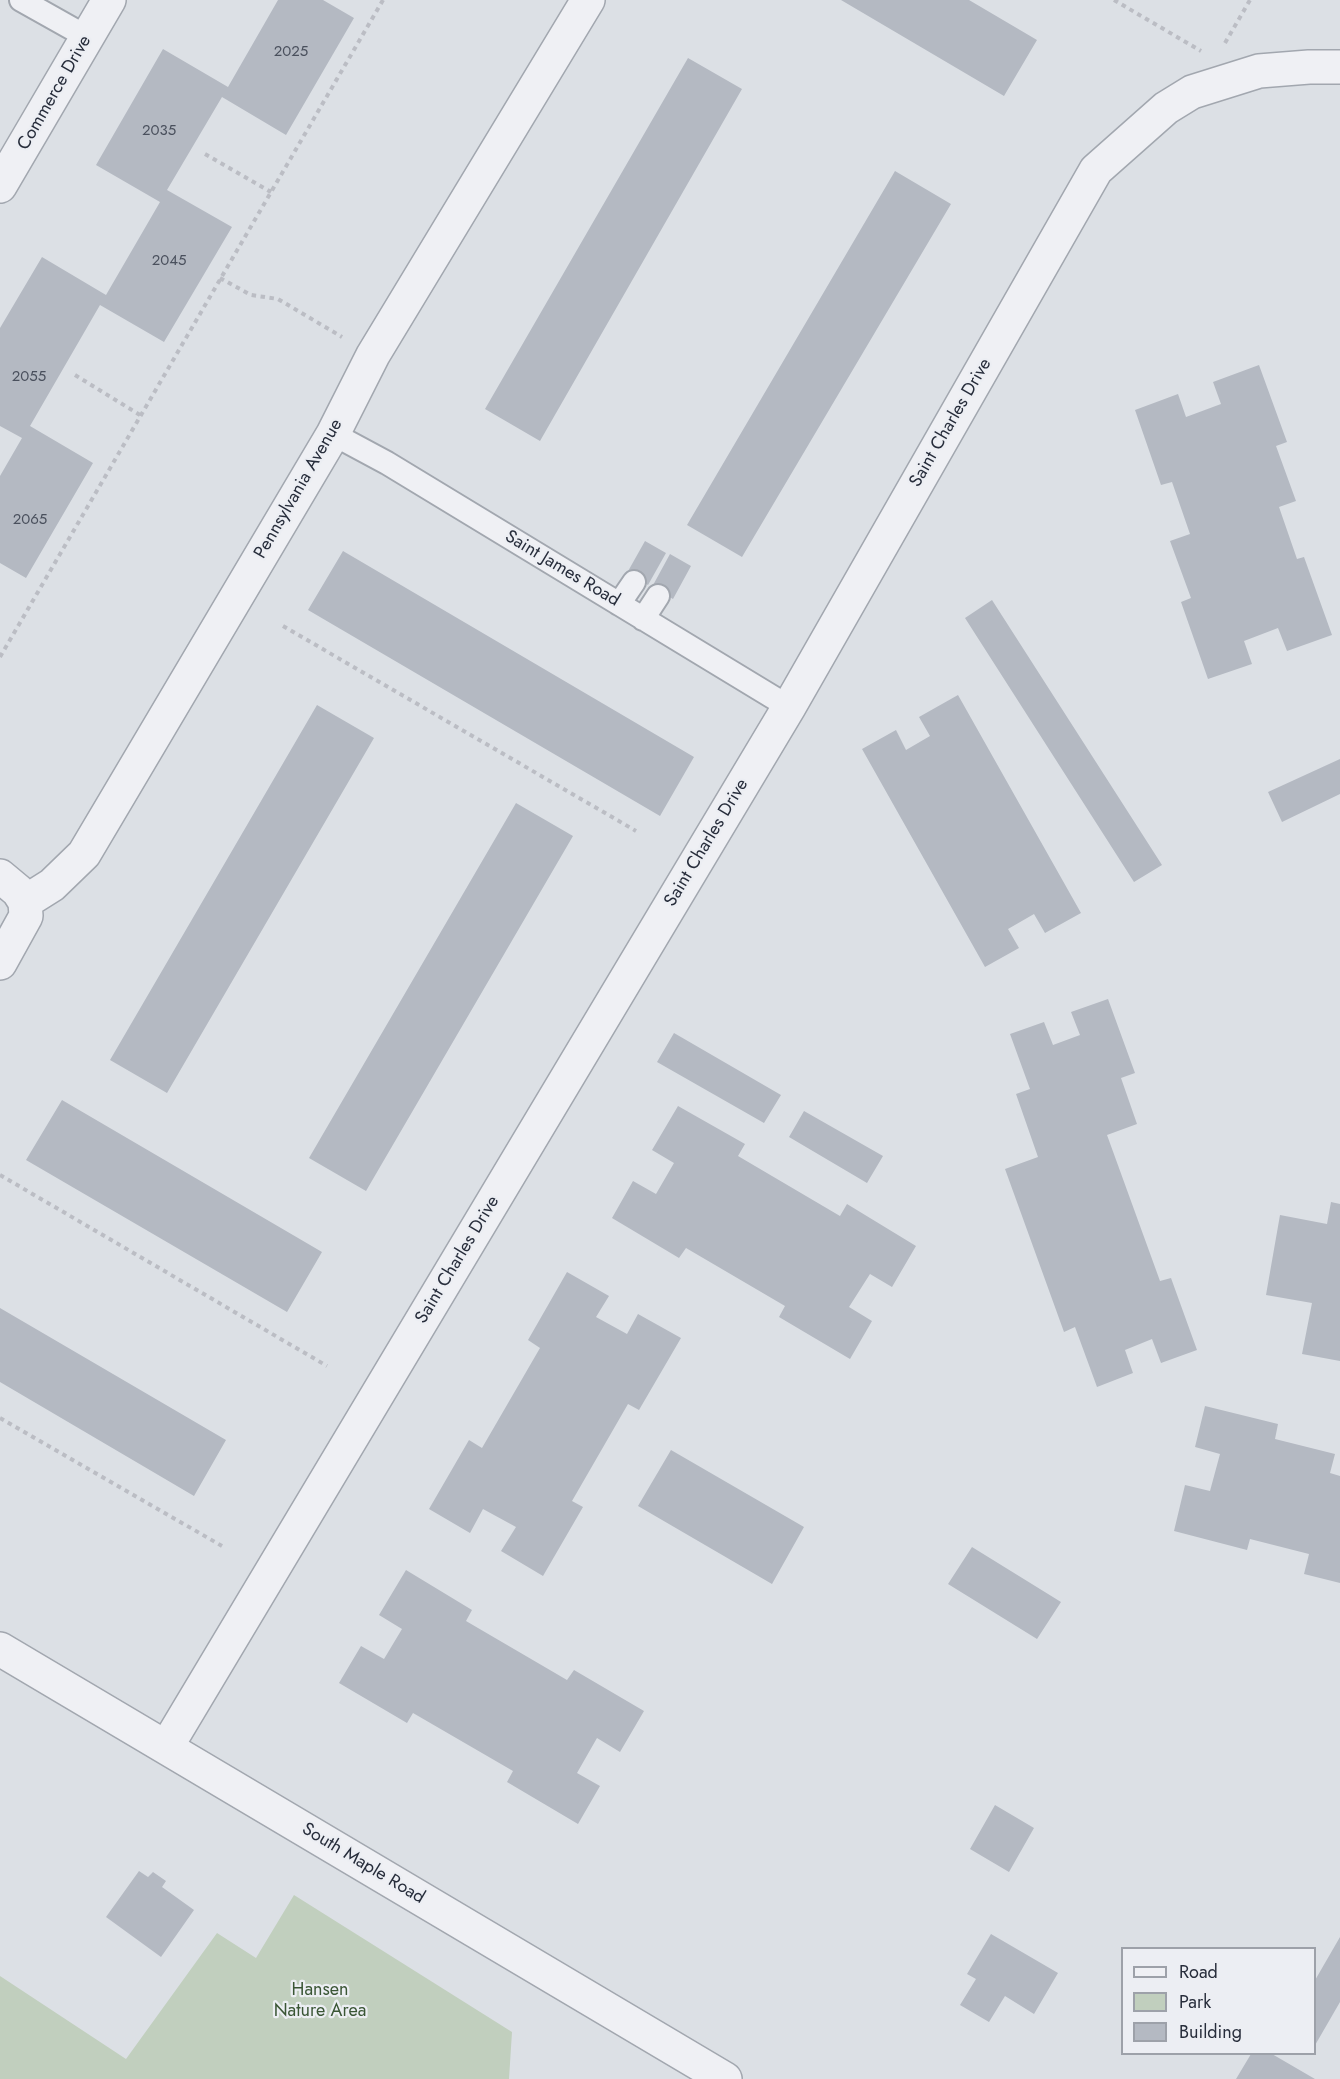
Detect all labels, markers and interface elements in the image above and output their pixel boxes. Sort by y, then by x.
street label: Commerce Drive [13,32,97,154]
house number: 2025 [274,43,308,61]
house number: 2035 [142,122,176,140]
house number: 2045 [152,252,186,270]
street label: Saint Charles Drive [905,355,997,491]
house number: 2055 [12,368,46,386]
street label: Pennsylvania Avenue [250,415,348,563]
house number: 2065 [13,511,47,529]
street label: Saint James Road [501,526,623,612]
street label: Saint Charles Drive [660,775,754,911]
street label: Saint Charles Drive [411,1192,505,1328]
street label: South Maple Road [298,1819,428,1909]
legend [1121,1947,1316,2055]
text: Road [1179,1959,1218,1985]
park label: Hansen Nature Area [274,1980,366,2022]
text: Park [1179,1989,1211,2015]
text: Building [1179,2019,1242,2045]

